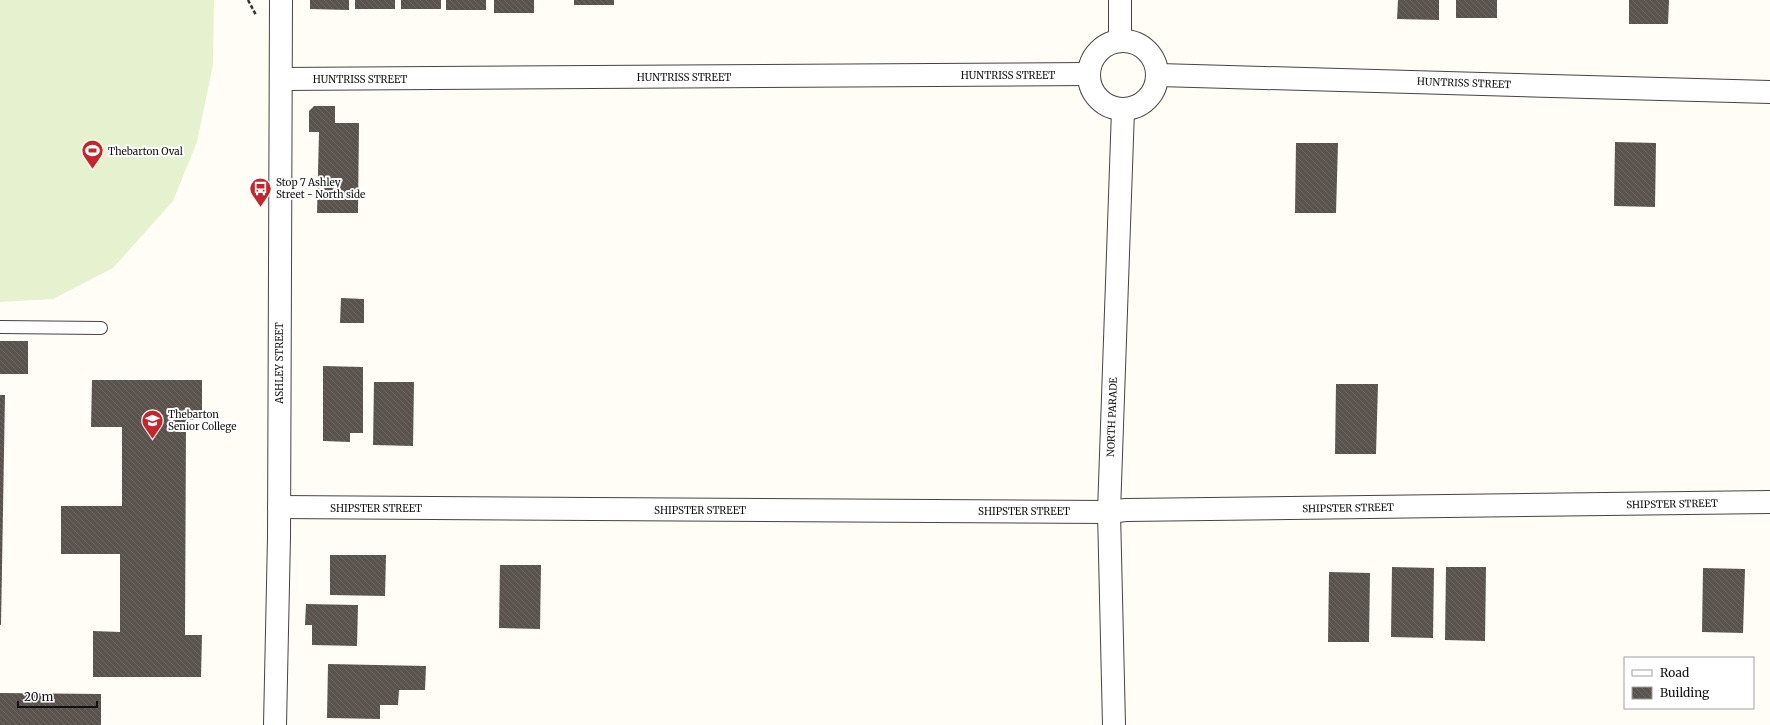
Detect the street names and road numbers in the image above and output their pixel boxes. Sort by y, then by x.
street label: HUNTRISS STREET [961,69,1055,82]
street label: HUNTRISS STREET [637,71,731,84]
street label: HUNTRISS STREET [313,73,407,86]
street label: HUNTRISS STREET [1417,75,1511,91]
street label: ASHLEY STREET [273,322,286,405]
street label: NORTH PARADE [1104,376,1120,457]
street label: SHIPSTER STREET [1626,497,1718,511]
street label: SHIPSTER STREET [1302,501,1394,515]
street label: SHIPSTER STREET [330,502,422,515]
street label: SHIPSTER STREET [654,504,746,517]
street label: SHIPSTER STREET [978,505,1070,518]

